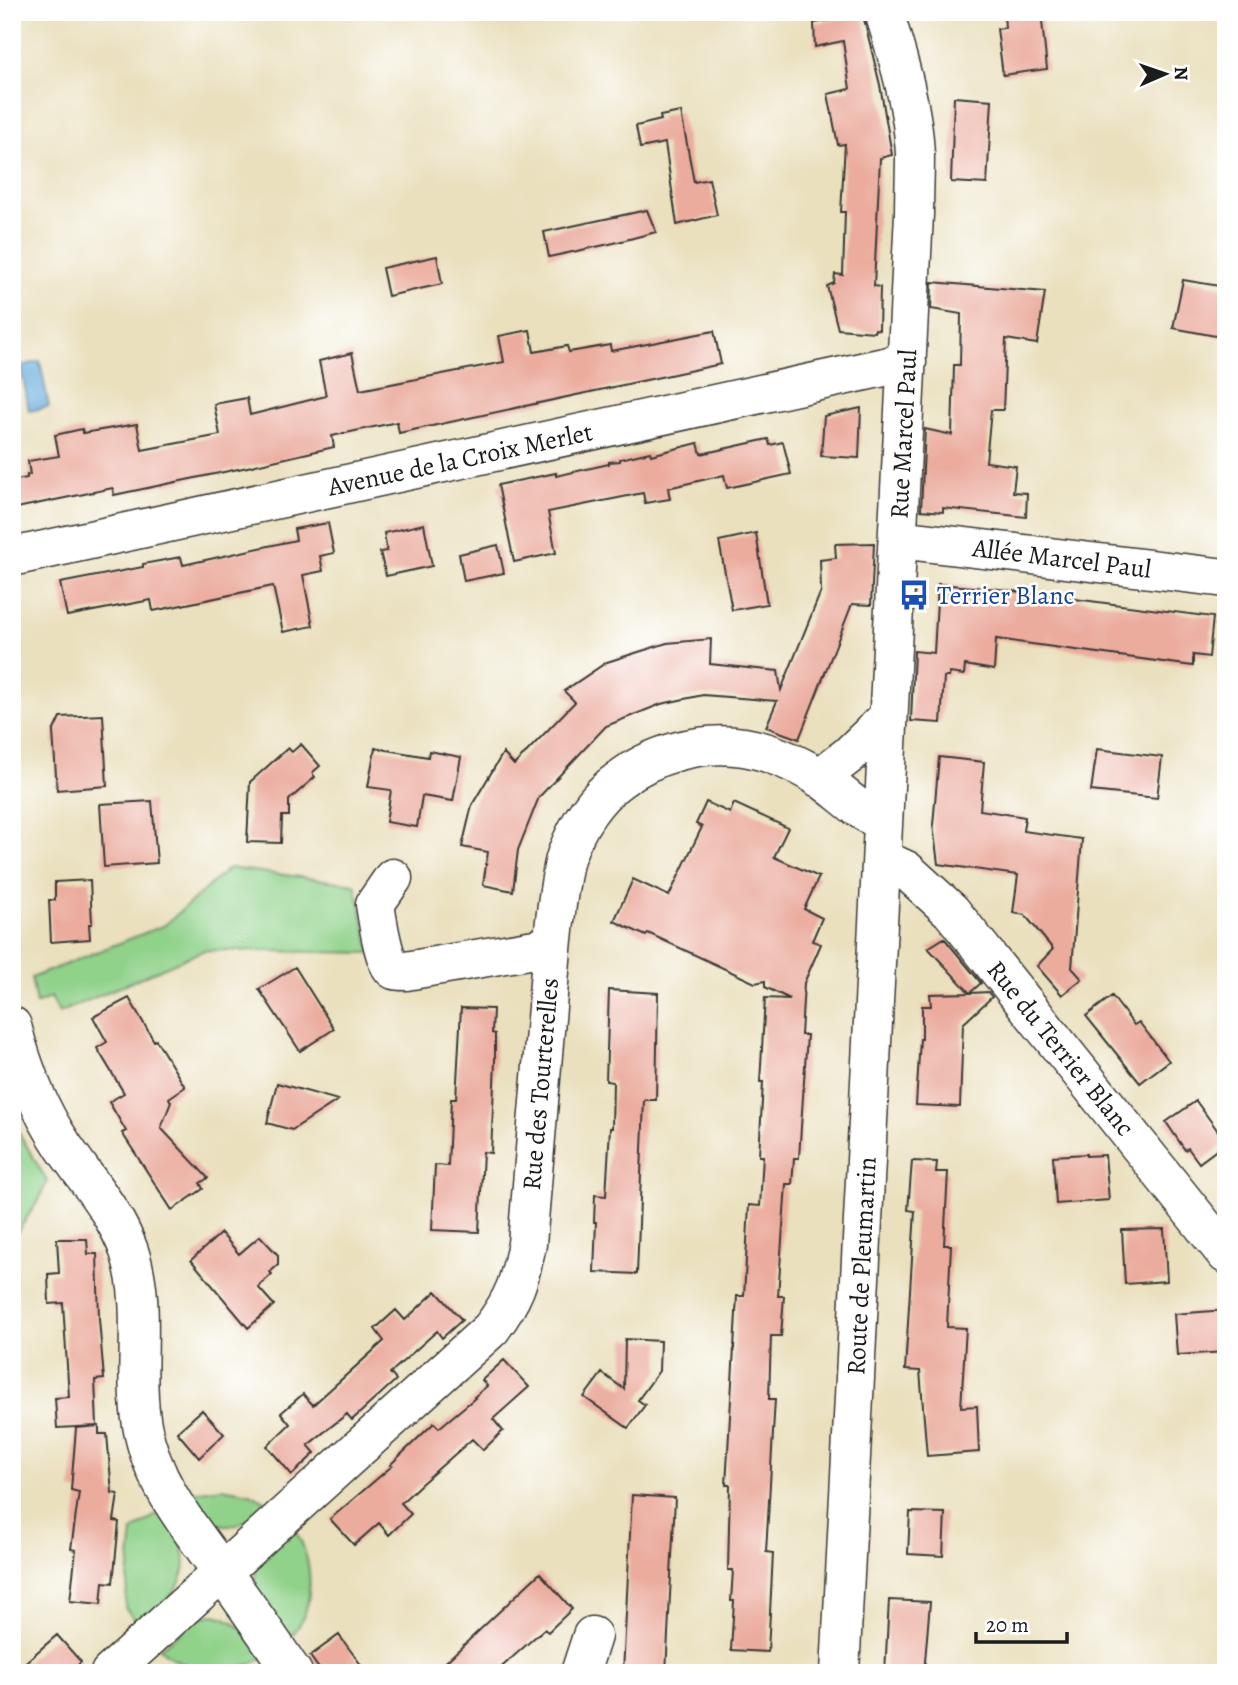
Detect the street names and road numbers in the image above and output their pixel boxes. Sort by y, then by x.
street label: Rue Marcel Paul [882,348,925,520]
street label: Avenue de la Croix Merlet [324,414,596,505]
street label: Allée Marcel Paul [970,530,1153,587]
street label: Rue du Terrier Blanc [979,953,1142,1144]
street label: Rue des Tourterelles [514,976,567,1192]
street label: Route de Pleumartin [838,1156,885,1376]

